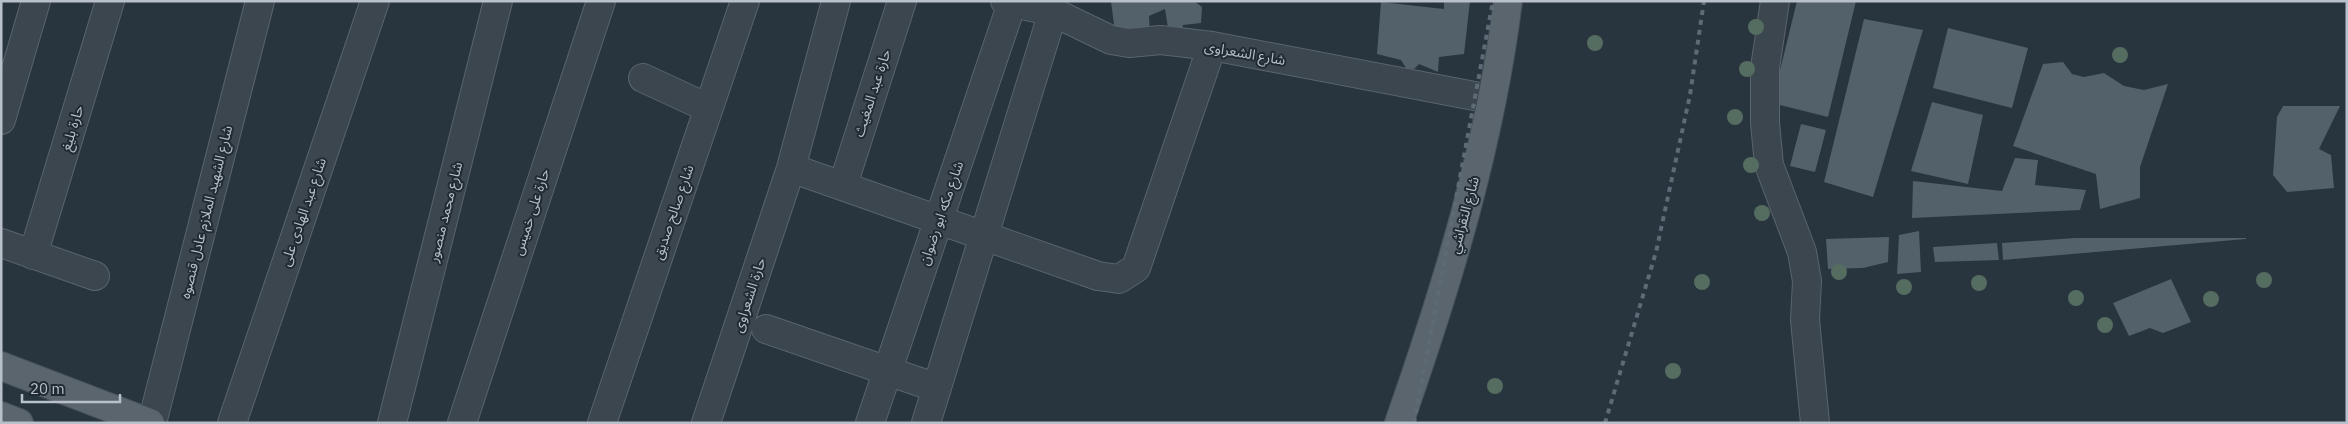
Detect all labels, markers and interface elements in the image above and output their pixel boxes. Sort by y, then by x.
street label: شارع الشعراوى [1203,37,1287,71]
street label: حارة عبد المغيث [849,47,895,139]
street label: حارة بليغ [57,103,89,153]
street label: شارع الشهيد الملازم عادل قنصوه [176,123,238,301]
street label: شارع عبد الهادى على [276,155,332,269]
street label: شارع مكه ابو رضوان [915,158,969,268]
street label: شارع محمد منصور [424,160,468,266]
street label: شارع صالح صديق [648,162,700,262]
street label: حارة على خميس [509,166,553,258]
street label: شارع النقراشي [1445,174,1485,256]
street label: حارة الشعراوى [728,255,770,335]
scale bar [22,372,120,404]
text: 20 m [30,379,65,398]

